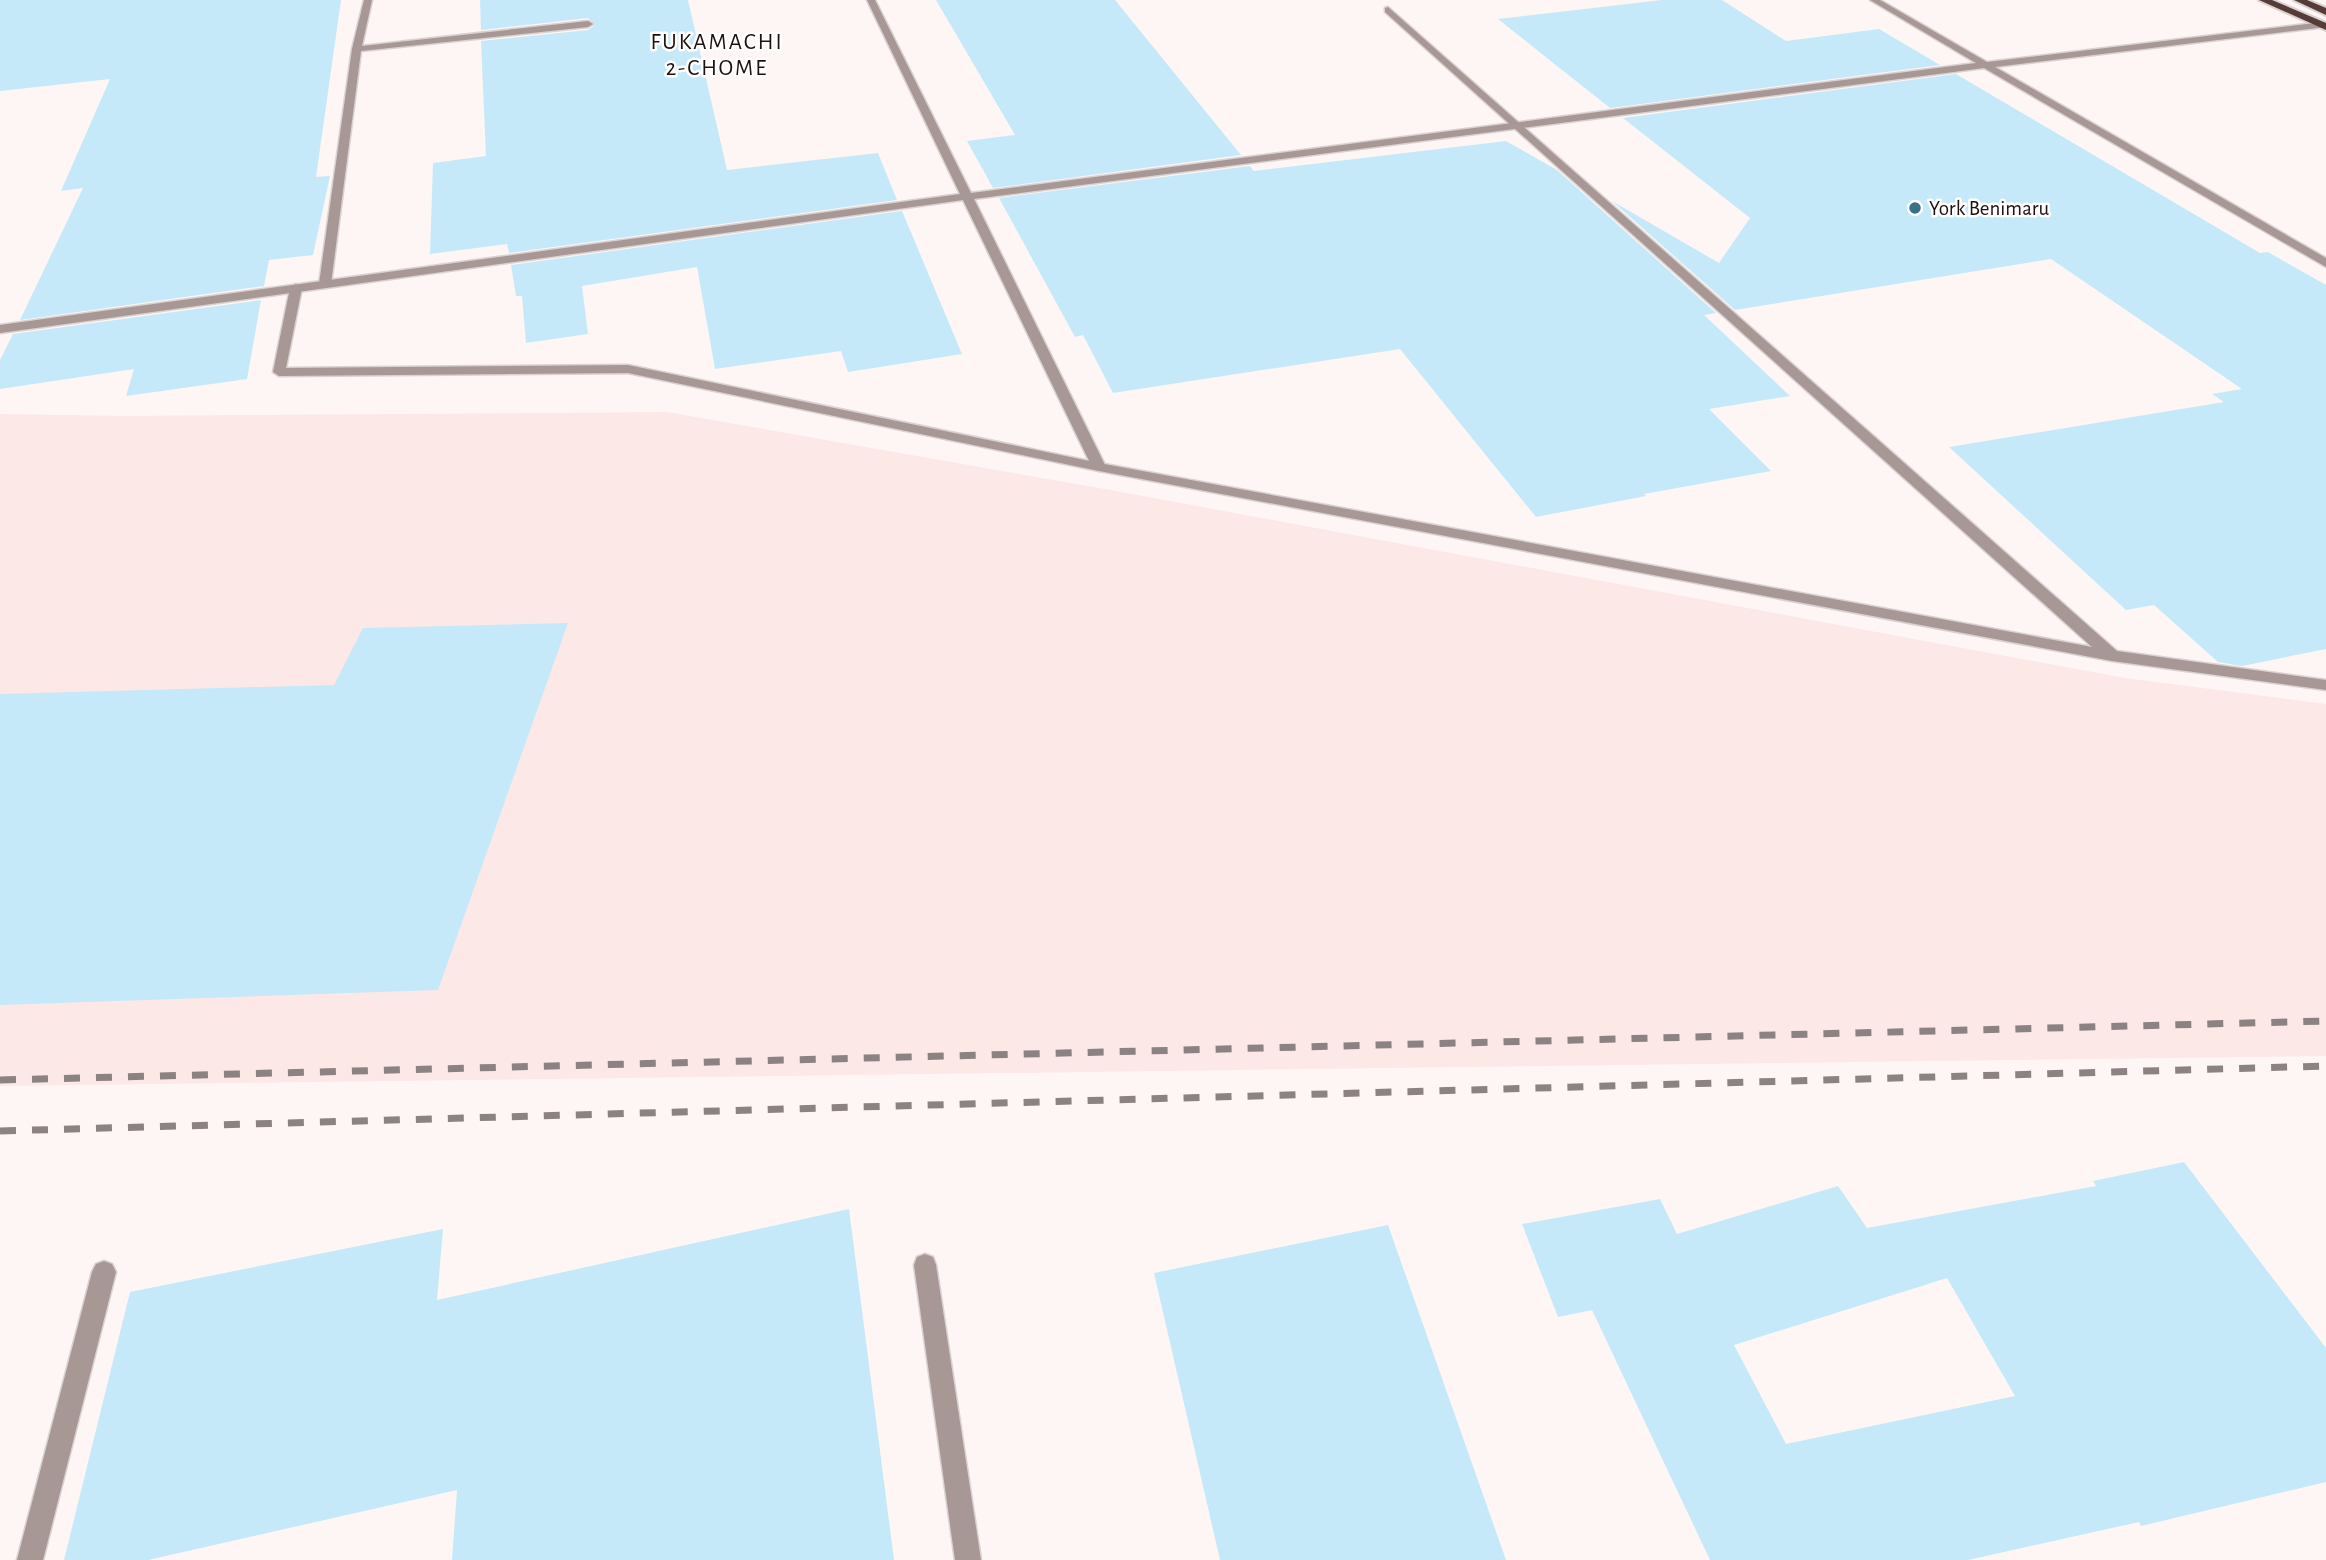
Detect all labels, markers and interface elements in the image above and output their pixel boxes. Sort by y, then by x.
district label: FUKAMACHI 2-CHOME [650,31,784,80]
place label: York Benimaru [1929,198,2049,219]
marker: York Benimaru [1907,200,1923,216]

